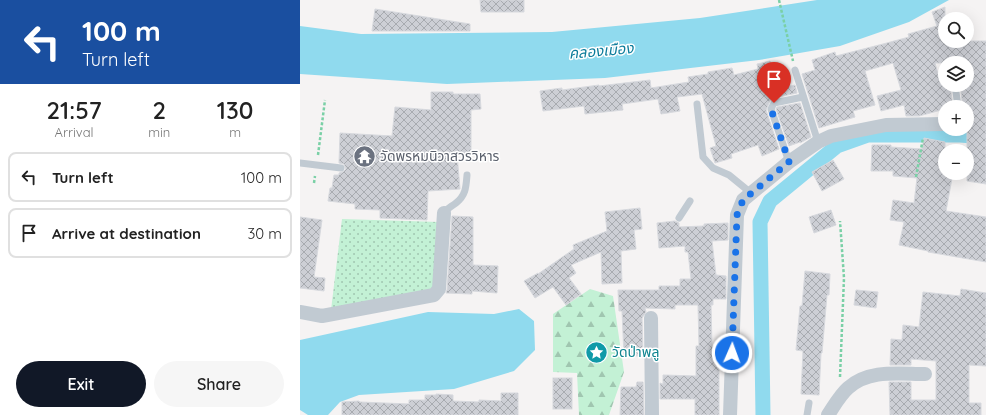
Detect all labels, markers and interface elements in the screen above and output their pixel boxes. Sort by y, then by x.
map controls [938,12,974,180]
button: search [938,12,974,48]
text: 100 m [82,13,161,48]
icon: left [16,16,68,68]
water label: คลองเมือง [568,38,635,63]
text: Turn left [82,48,150,71]
button: layers [938,56,974,92]
pin [757,62,791,103]
icon: arrive [763,68,785,90]
text: 21:57 [47,95,102,125]
text: 2 [152,95,166,125]
text: 130 [217,95,253,125]
button: + [938,100,974,136]
text: Arrival [55,124,94,140]
text: min [148,124,170,140]
text: m [229,124,241,140]
temple icon: วัดพรหมนิวาสวรวิหาร [351,143,377,169]
button: − [938,144,974,180]
place label: วัดพรหมนิวาสวรวิหาร [380,147,500,165]
icon: left [18,166,40,188]
text: Turn left [52,168,114,187]
text: 100 m [241,168,282,187]
icon: arrive [18,222,40,244]
text: Arrive at destination [52,224,201,243]
text: 30 m [247,224,282,243]
position arrow [711,332,753,374]
place icon: วัดป่าพลู [584,339,610,365]
place label: วัดป่าพลู [612,343,659,361]
button: Exit [16,361,146,407]
button: Share [154,361,284,407]

